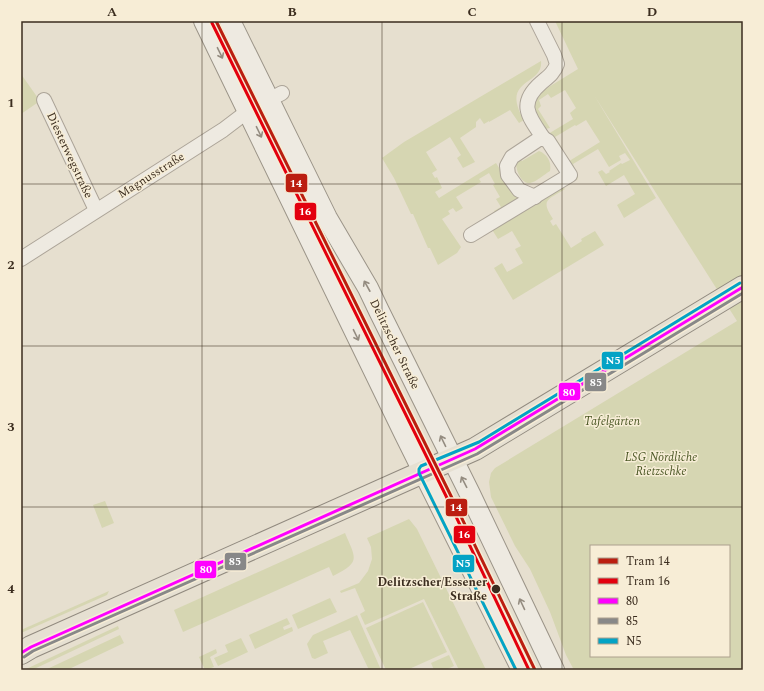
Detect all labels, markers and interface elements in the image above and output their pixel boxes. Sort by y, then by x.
text: A [107,2,117,22]
text: B [287,2,297,22]
text: C [467,2,477,22]
text: D [647,2,657,22]
one-way arrow [216,47,224,59]
text: 1 [7,93,15,113]
street label: Diesterwegstraße [41,109,98,202]
one-way arrow [256,126,263,138]
street label: Magnusstraße [114,147,189,204]
line badge: 14 [285,173,308,193]
text: 14 [290,175,303,192]
line badge: 16 [294,202,317,221]
text: 16 [299,203,311,220]
text: 2 [7,255,15,275]
one-way arrow [362,280,370,292]
street label: Delitzscher Straße [364,296,425,393]
one-way arrow [353,329,360,341]
line badge: N5 [601,351,624,370]
text: N5 [605,352,621,369]
line badge: 85 [584,372,607,392]
text: 85 [590,374,602,391]
line badge: 80 [558,382,581,401]
text: 80 [563,384,575,401]
park label: Tafelgärten [584,412,641,431]
text: 3 [7,417,15,437]
one-way arrow [439,435,446,447]
park label: LSG Nördliche Rietzschke [625,448,697,481]
one-way arrow [460,477,467,489]
line badge: 14 [445,498,468,517]
text: 14 [450,499,463,516]
line badge: 16 [453,525,476,544]
text: 16 [458,526,470,543]
legend [590,545,730,657]
line badge: 85 [224,552,247,571]
text: Tram 14 [626,552,670,571]
text: 85 [229,553,241,570]
line badge: N5 [452,554,475,573]
text: N5 [455,555,471,572]
line badge: 80 [194,560,217,579]
text: 80 [200,561,212,578]
text: Tram 16 [626,572,670,591]
place label: Delitzscher/Essener Straße [377,573,488,606]
text: 4 [7,579,15,599]
marker: Delitzscher/Essener Straße [490,583,502,595]
text: 80 [626,592,638,611]
one-way arrow [518,598,525,610]
text: 85 [626,612,638,631]
text: N5 [626,632,642,651]

